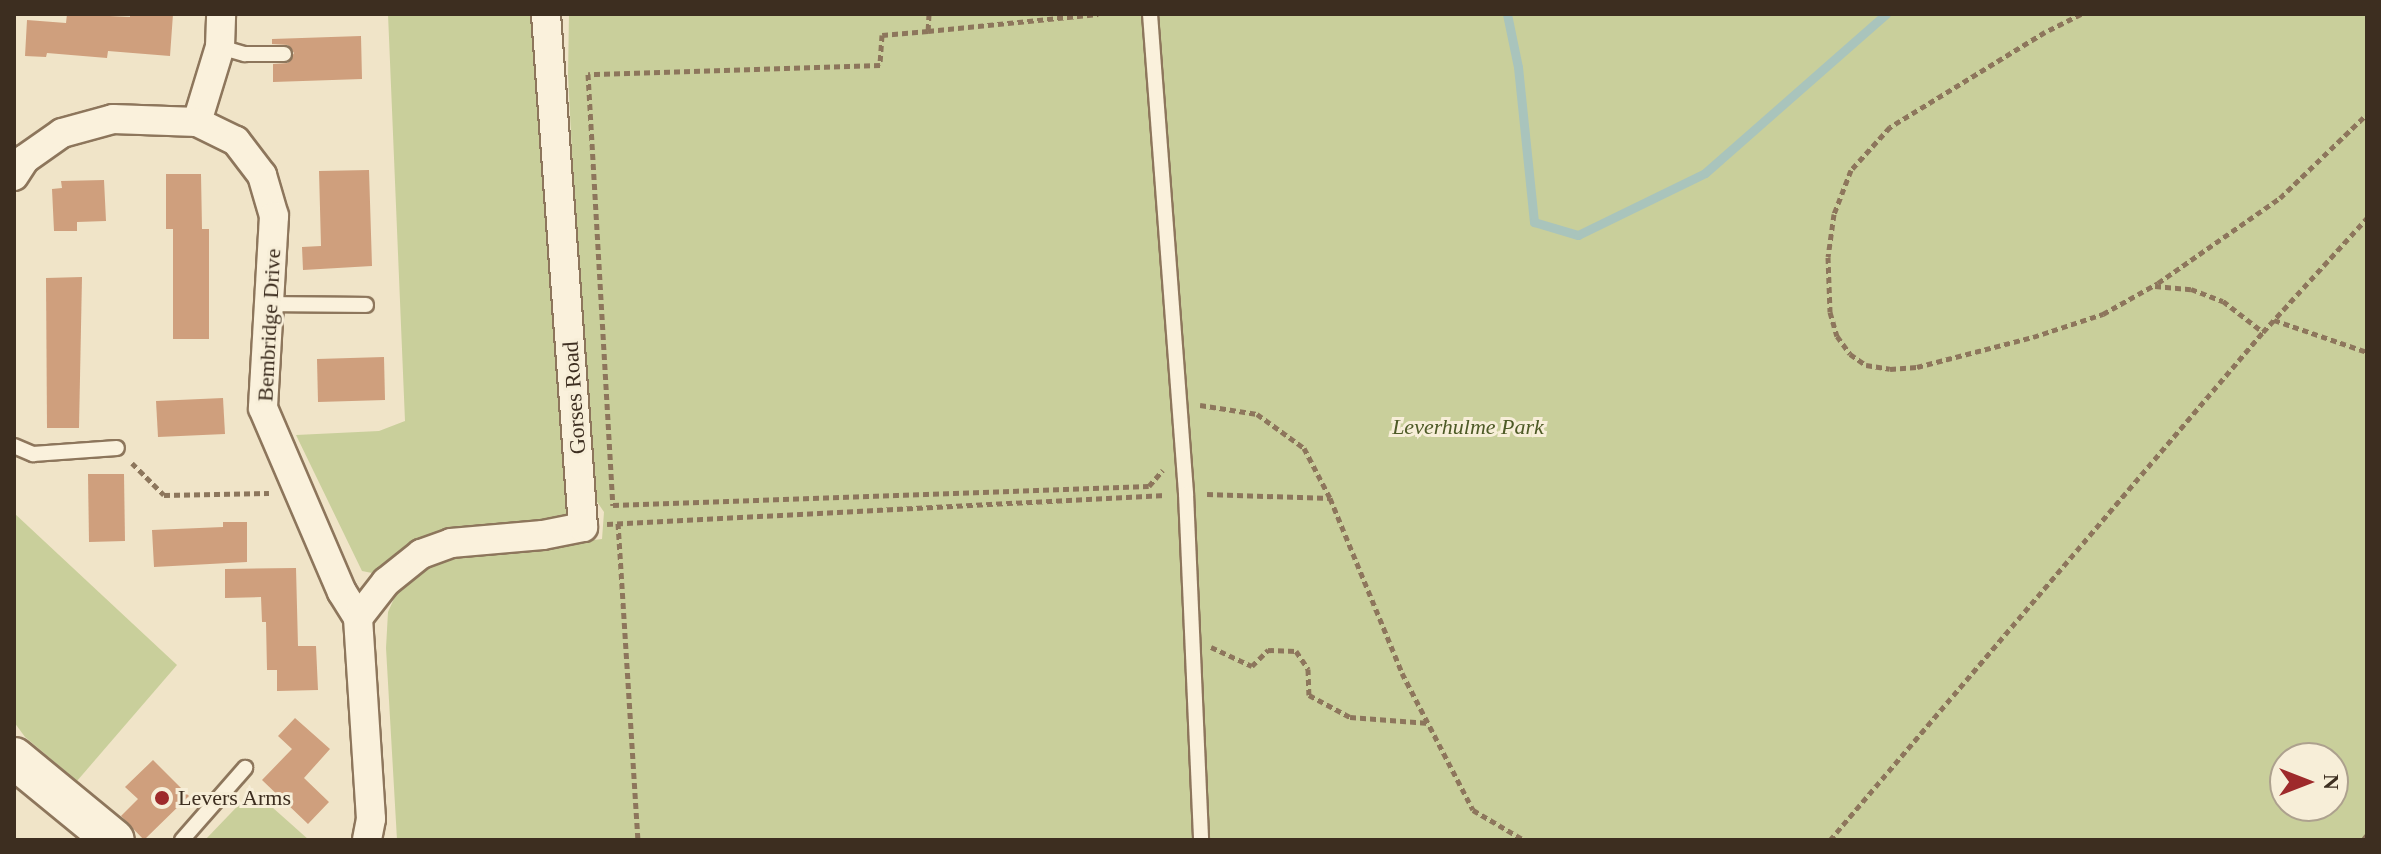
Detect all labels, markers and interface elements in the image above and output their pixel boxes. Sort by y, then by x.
street label: Bembridge Drive [252,248,286,402]
street label: Gorses Road [557,341,591,455]
park label: Leverhulme Park [1392,414,1544,440]
north arrow [2269,742,2349,822]
text: N [2319,774,2344,790]
place label: Levers Arms [178,785,292,811]
marker: Levers Arms [153,789,171,807]

